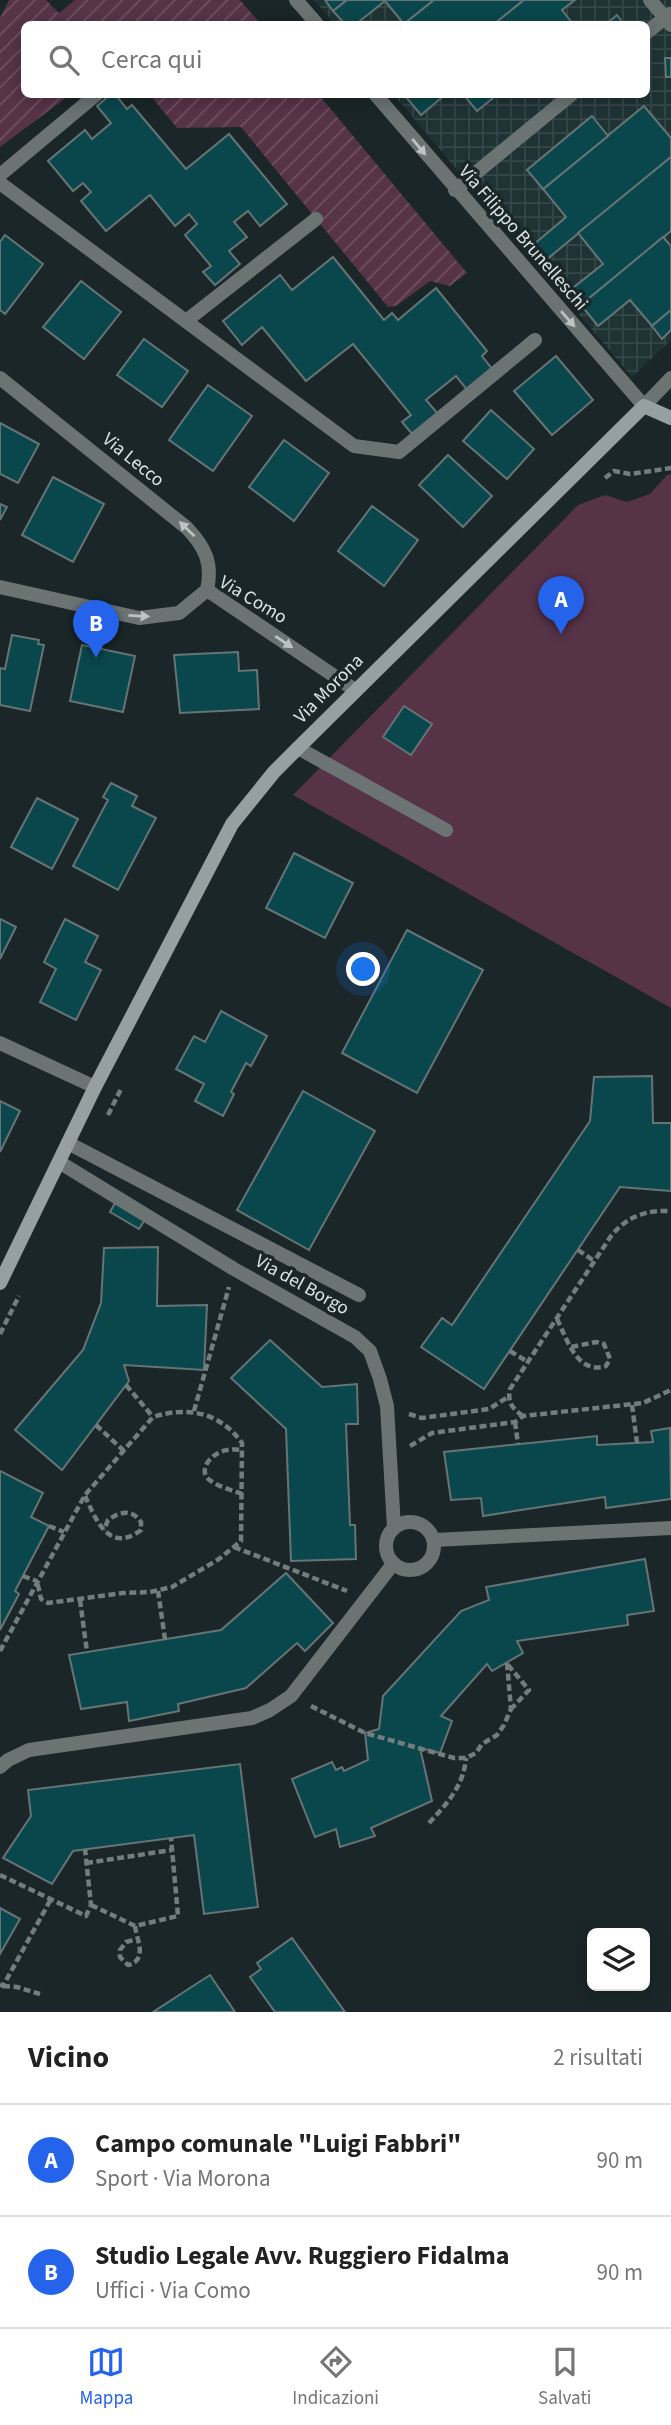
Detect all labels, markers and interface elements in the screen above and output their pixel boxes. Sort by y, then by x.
search box [21,21,650,98]
icon: search [45,41,83,79]
text: Cerca qui [101,41,202,78]
one-way arrow [411,138,426,155]
street label: Via Filippo Brunelleschi [452,159,594,317]
one-way arrow [560,310,576,328]
street label: Via Lecco [96,427,170,493]
one-way arrow [179,522,196,538]
street label: Via Como [214,569,292,631]
pin: A [538,576,584,634]
pin: B [73,600,119,658]
one-way arrow [128,610,150,621]
one-way arrow [275,635,293,649]
street label: Via Morona [288,648,370,730]
your location [346,952,380,986]
street label: Via del Borgo [250,1248,354,1322]
map controls [587,1928,650,1991]
button: layers [587,1928,650,1991]
text: Vicino [28,2036,109,2079]
text: 2 risultati [553,2041,643,2074]
text: Campo comunale "Luigi Fabbri" [95,2125,461,2162]
text: A [44,2144,58,2177]
text: 90 m [596,2144,643,2177]
text: Sport · Via Morona [95,2162,270,2195]
text: Studio Legale Avv. Ruggiero Fidalma [95,2237,509,2274]
text: B [44,2256,58,2289]
text: 90 m [596,2256,643,2289]
text: Uffici · Via Como [95,2274,251,2307]
tab: Mappa [79,2343,133,2412]
tab: Indicazioni [292,2343,379,2412]
tab: Salvati [538,2343,591,2412]

